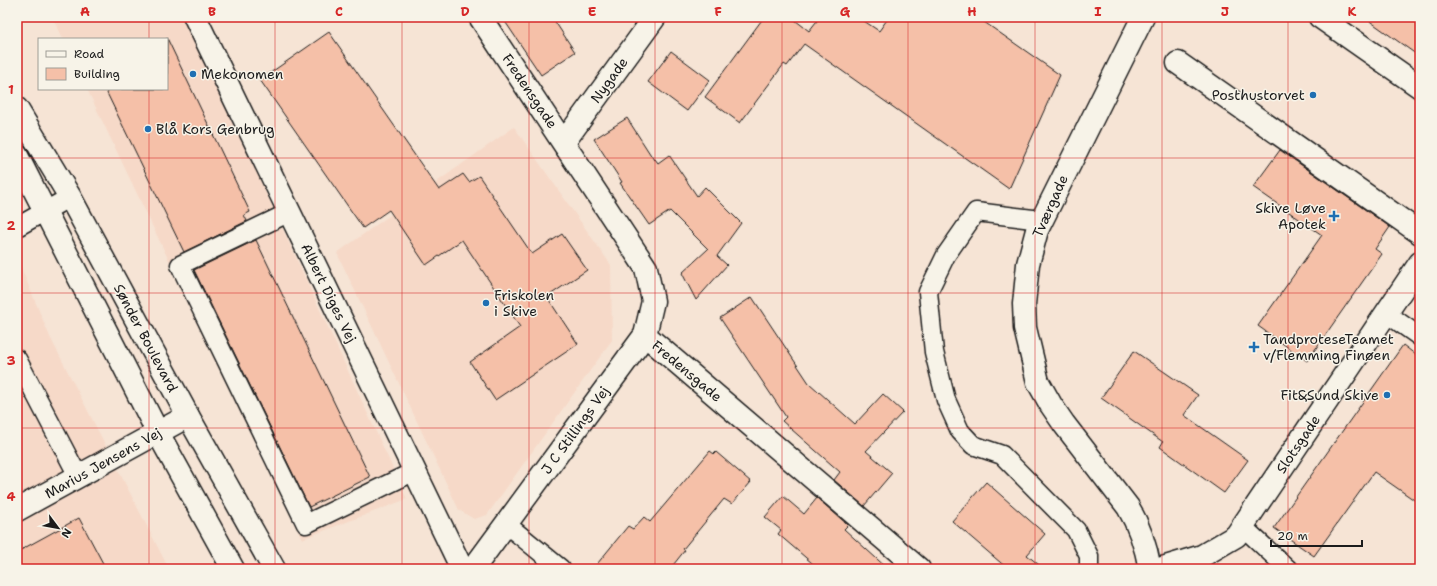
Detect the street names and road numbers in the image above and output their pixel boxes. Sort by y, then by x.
street label: Fredensgade [498,50,562,132]
street label: Nygade [586,53,632,106]
street label: Tværgade [1028,172,1072,240]
street label: Albert Diges Vej [297,240,361,346]
street label: Sønder Boulevard [110,281,182,395]
street label: Fredensgade [648,336,726,406]
street label: J C Stillings Vej [537,382,613,478]
street label: Slotsgade [1272,411,1324,477]
street label: Marius Jensens Vej [42,423,164,503]

